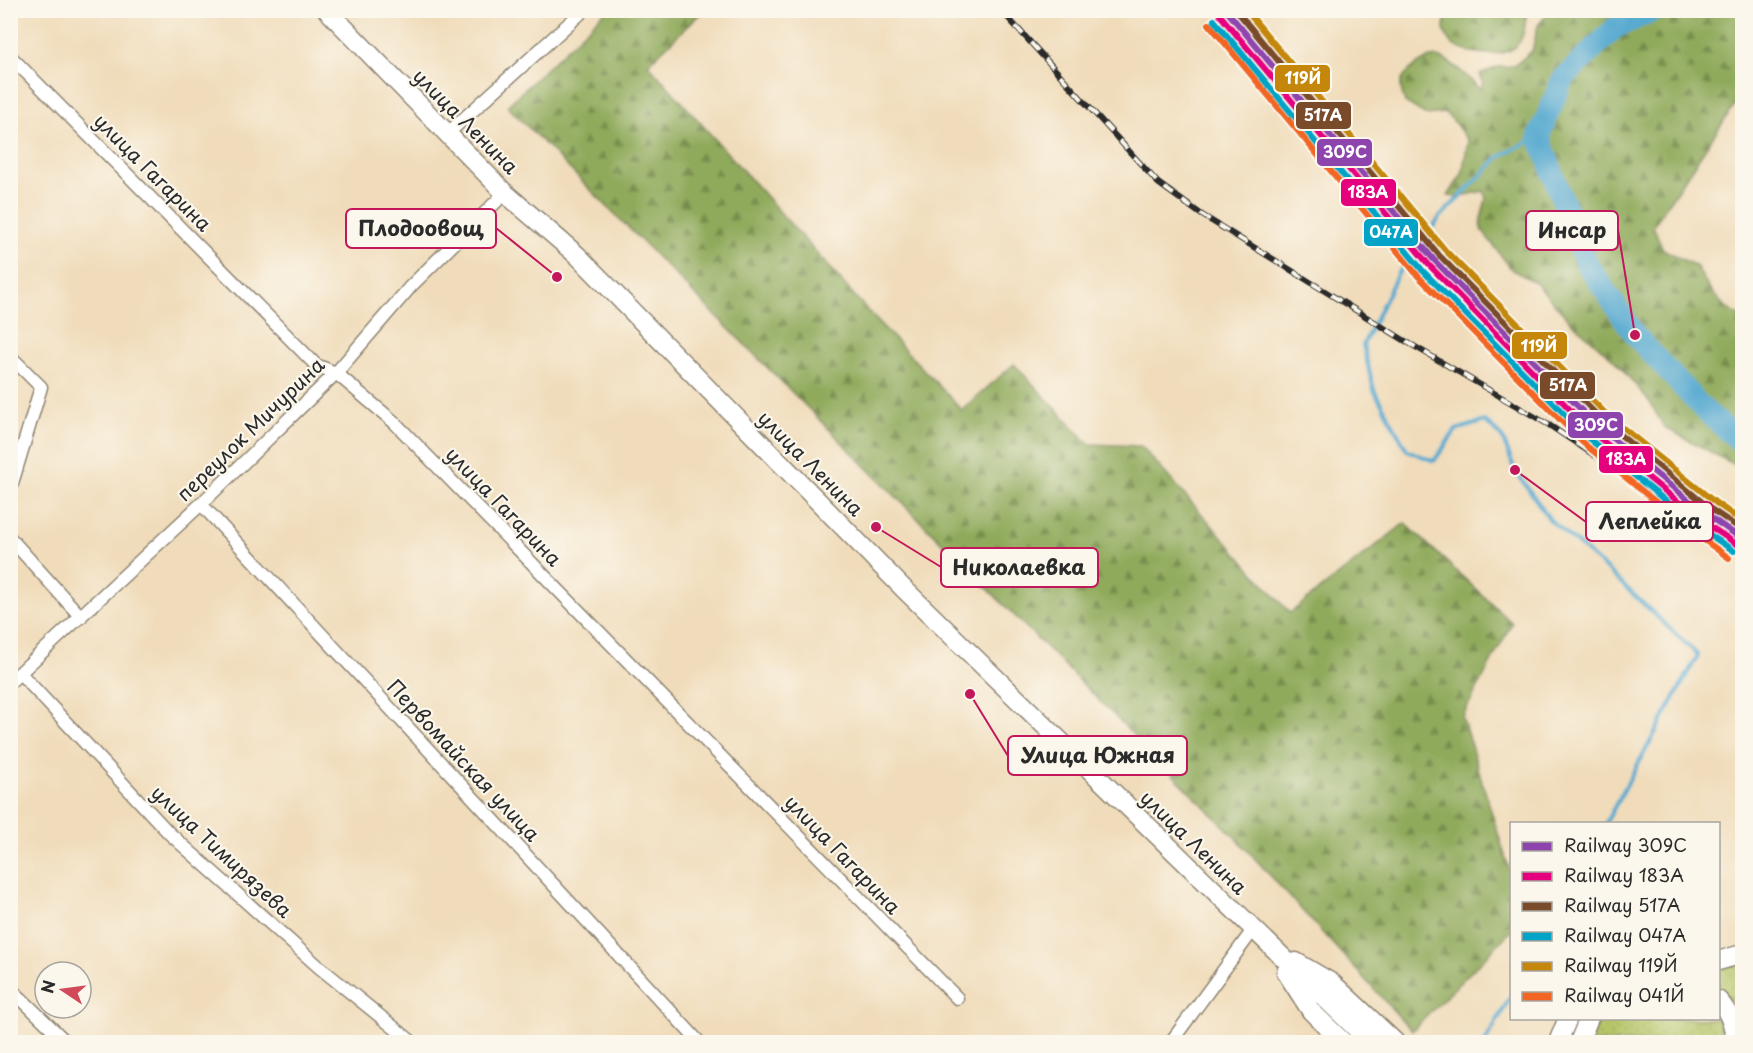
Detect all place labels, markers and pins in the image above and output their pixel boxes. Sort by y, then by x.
callout: Плодоовощ [346,209,496,248]
callout: Инсар [1526,211,1618,250]
callout: Леплейка [1586,502,1713,541]
callout: Николаевка [941,548,1098,587]
callout: Улица Южная [1008,736,1187,775]

